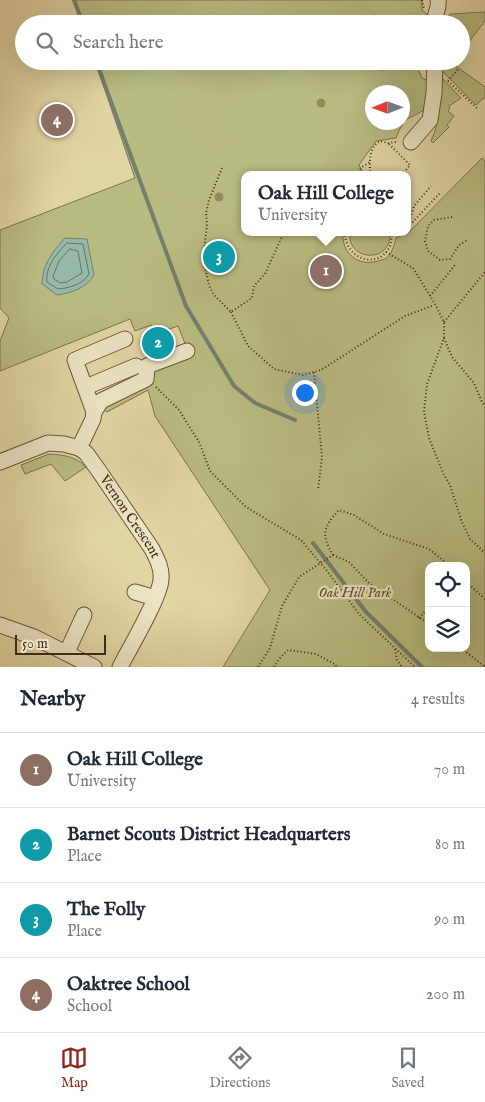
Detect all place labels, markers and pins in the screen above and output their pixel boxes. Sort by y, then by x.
pin: 4 [41,101,73,139]
pin: 3 [203,238,235,276]
pin: 1 [310,252,342,290]
pin: 2 [142,324,174,362]

